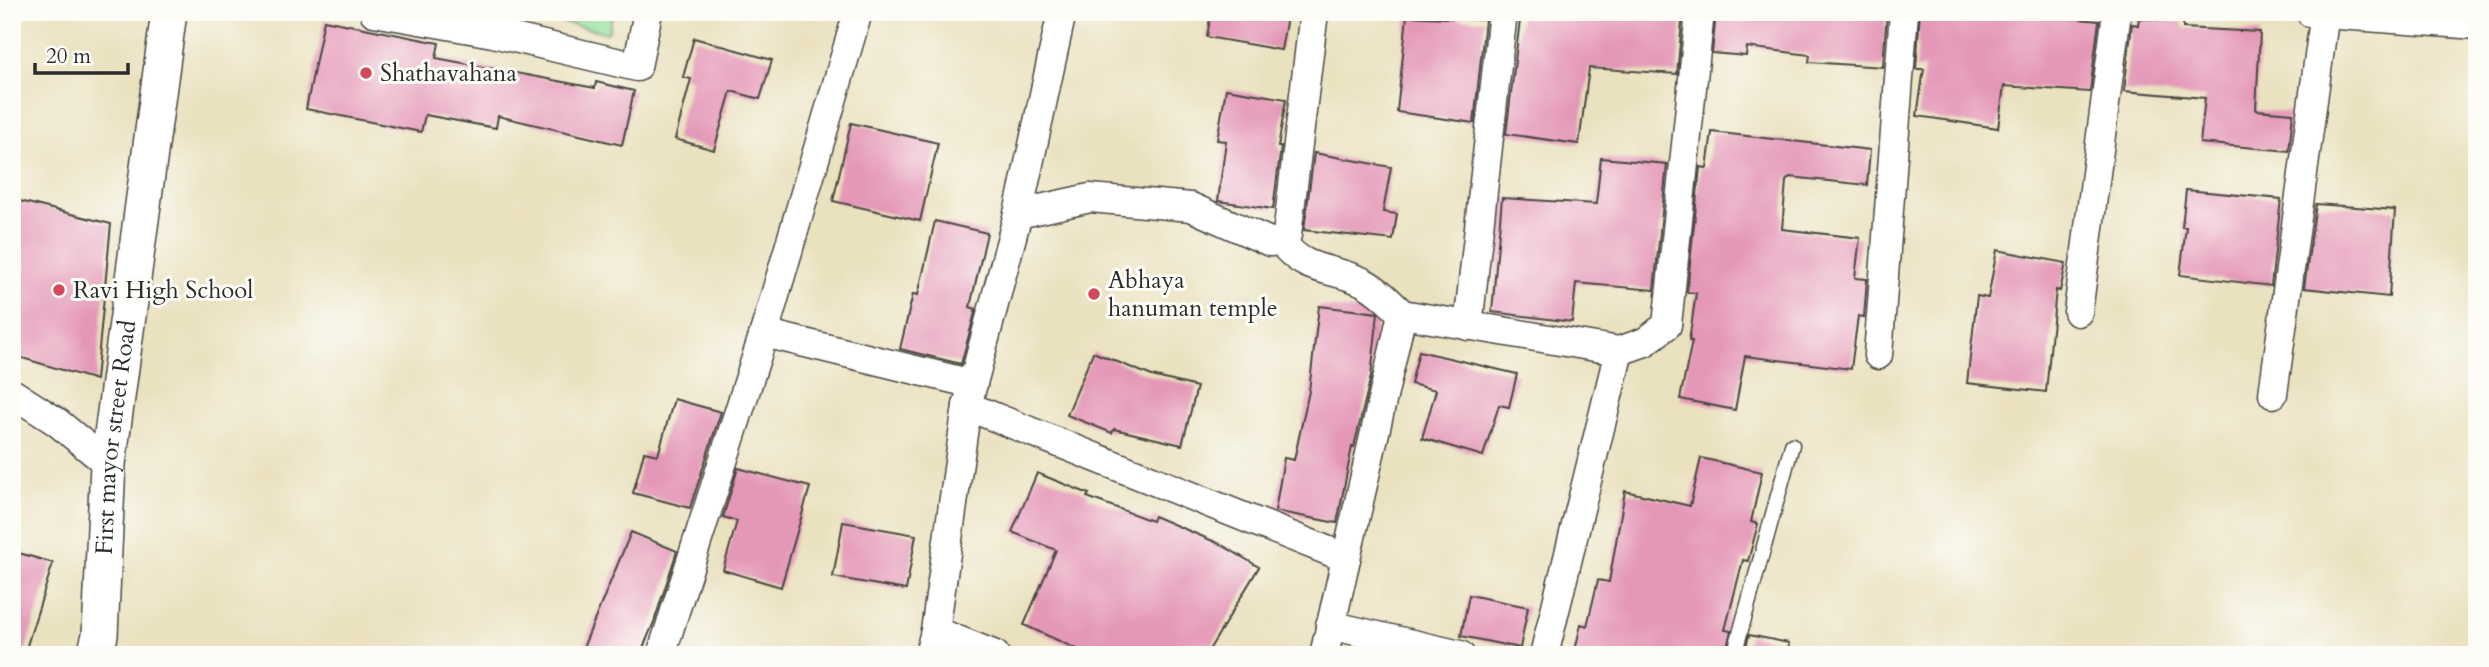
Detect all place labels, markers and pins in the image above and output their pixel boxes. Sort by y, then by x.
place label: Shathavahana [380,57,517,90]
marker: Shathavahana [358,65,374,81]
place label: Abhaya hanuman temple [1108,264,1278,325]
place label: Ravi High School [73,274,253,307]
marker: Ravi High School [51,282,67,298]
marker: Abhaya hanuman temple [1086,286,1102,302]

